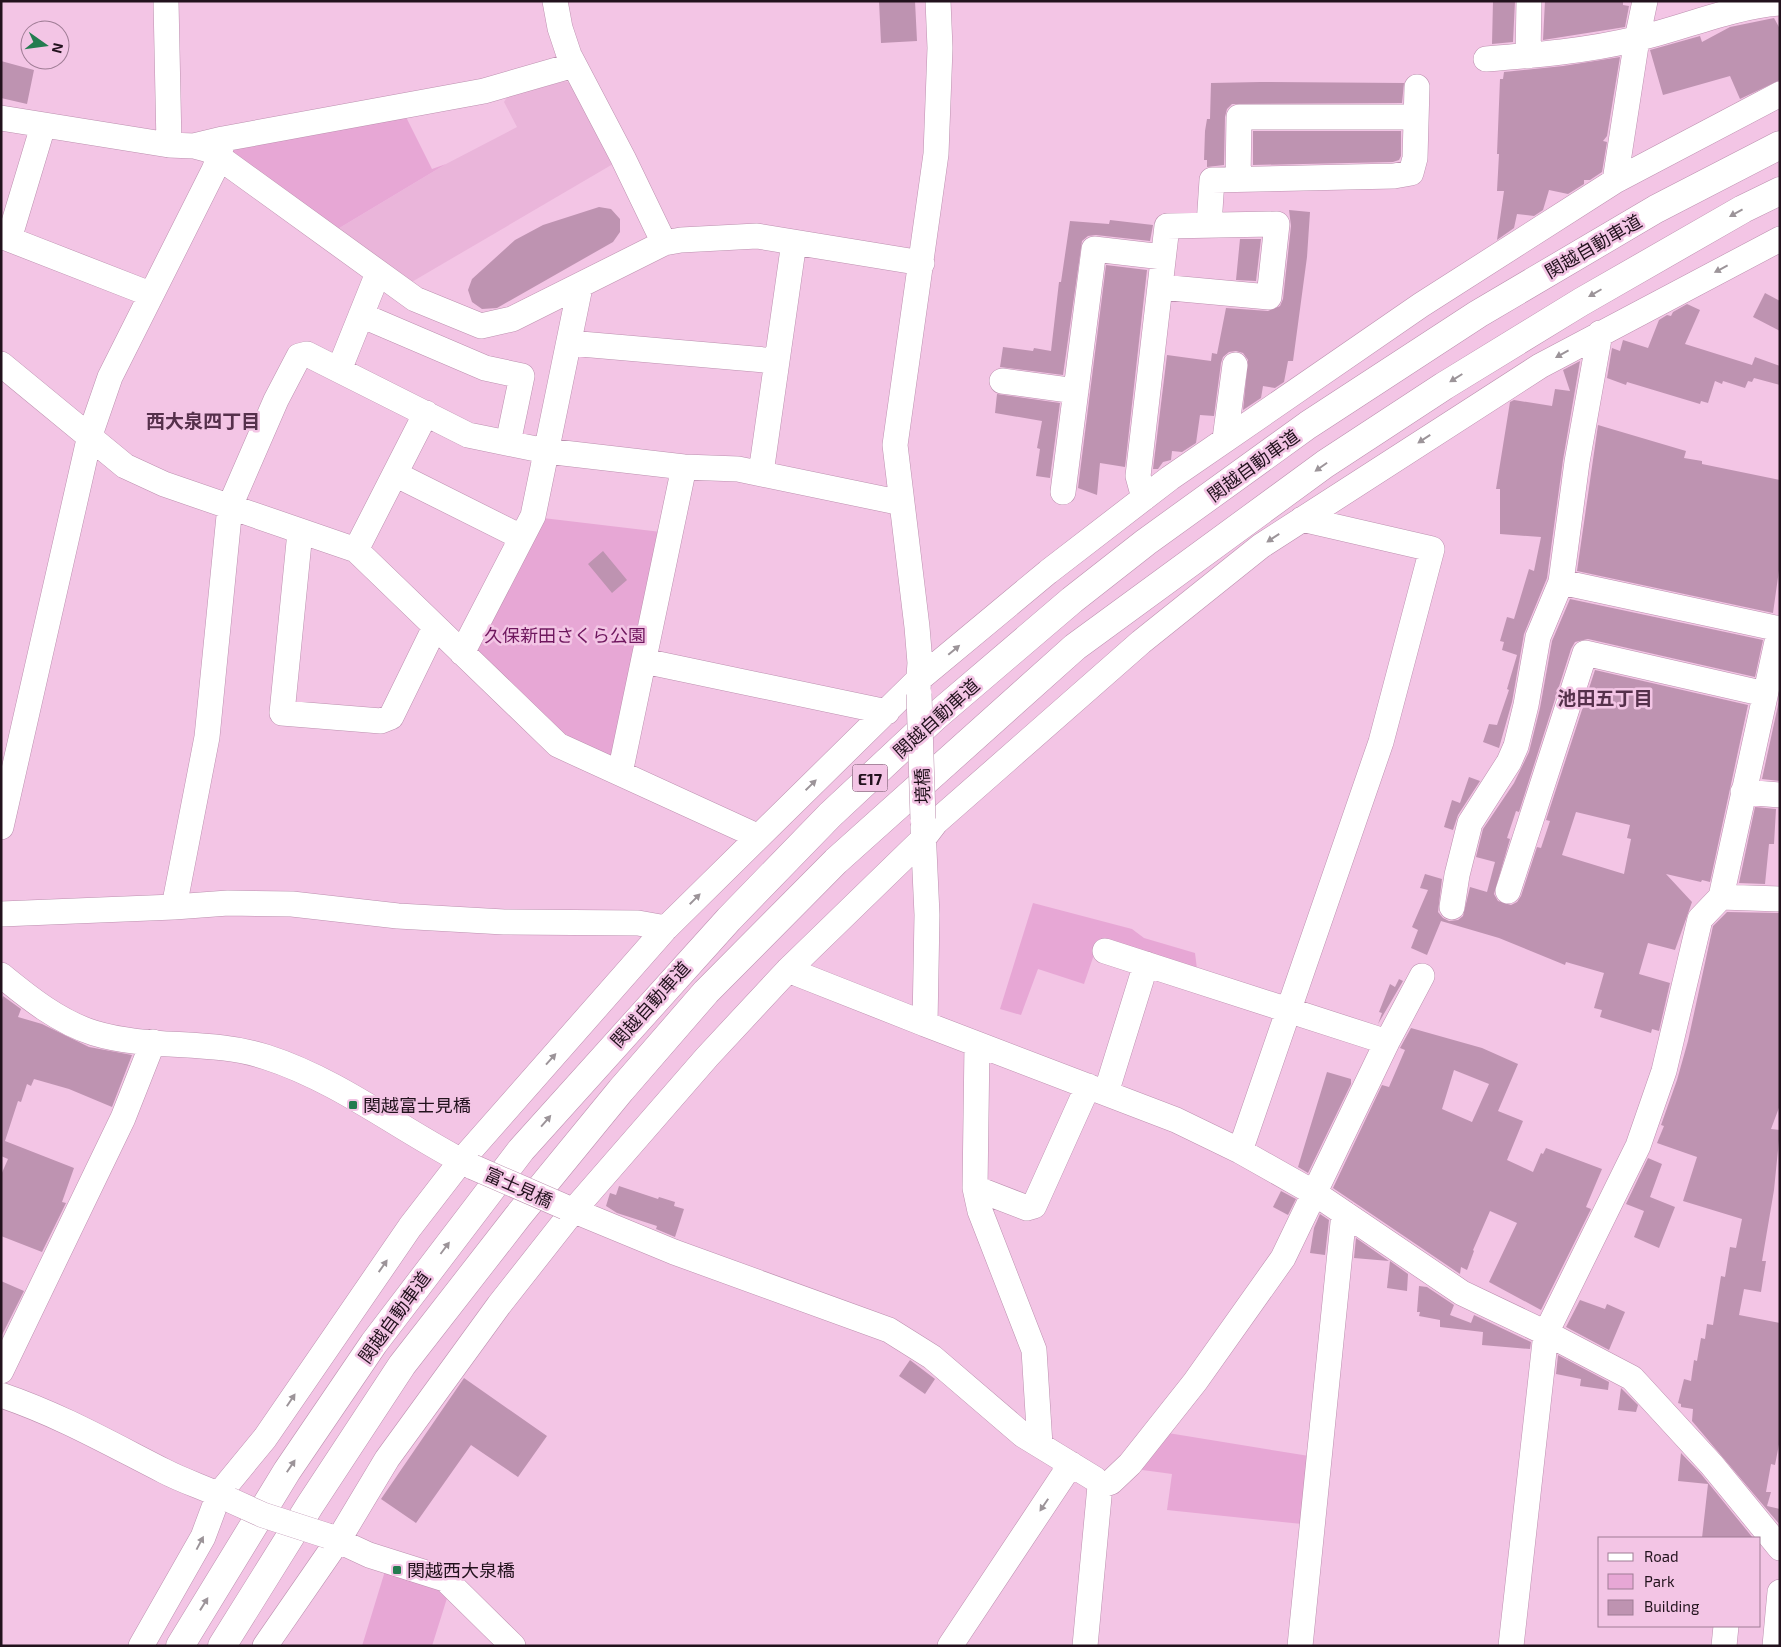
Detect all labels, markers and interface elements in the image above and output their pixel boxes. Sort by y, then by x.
north arrow [20,20,70,70]
text: N [49,41,68,55]
one-way arrow [1730,208,1743,217]
street label: 関越自動車道 [1541,209,1645,283]
one-way arrow [1714,265,1728,273]
one-way arrow [1589,289,1602,298]
one-way arrow [1555,349,1569,358]
one-way arrow [1450,373,1463,383]
district label: 西大泉四丁目 [146,409,260,432]
street label: 関越自動車道 [1203,424,1303,506]
one-way arrow [1417,435,1431,444]
one-way arrow [1314,462,1327,472]
one-way arrow [1267,533,1280,543]
park label: 久保新田さくら公園 [484,624,646,646]
one-way arrow [948,644,961,655]
street label: 関越自動車道 [889,674,983,762]
district label: 池田五丁目 [1557,686,1653,709]
road number: E17 [852,764,888,791]
street label: 境橋 [910,768,934,804]
one-way arrow [804,779,816,791]
one-way arrow [689,893,701,905]
street label: 関越自動車道 [606,957,694,1051]
one-way arrow [545,1053,557,1065]
place label: 関越富士見橋 [363,1094,471,1116]
marker: 関越富士見橋 [347,1099,359,1111]
one-way arrow [541,1114,552,1127]
street label: 富士見橋 [482,1162,556,1212]
one-way arrow [440,1241,450,1255]
one-way arrow [378,1259,388,1273]
street label: 関越自動車道 [353,1267,435,1367]
one-way arrow [286,1393,296,1407]
one-way arrow [286,1459,295,1473]
one-way arrow [1039,1498,1049,1511]
one-way arrow [195,1536,204,1549]
legend [1598,1537,1761,1627]
text: Road [1644,1547,1679,1565]
place label: 関越西大泉橋 [407,1559,515,1581]
marker: 関越西大泉橋 [391,1564,403,1576]
text: Park [1644,1572,1675,1590]
one-way arrow [200,1597,209,1610]
text: Building [1644,1597,1700,1615]

